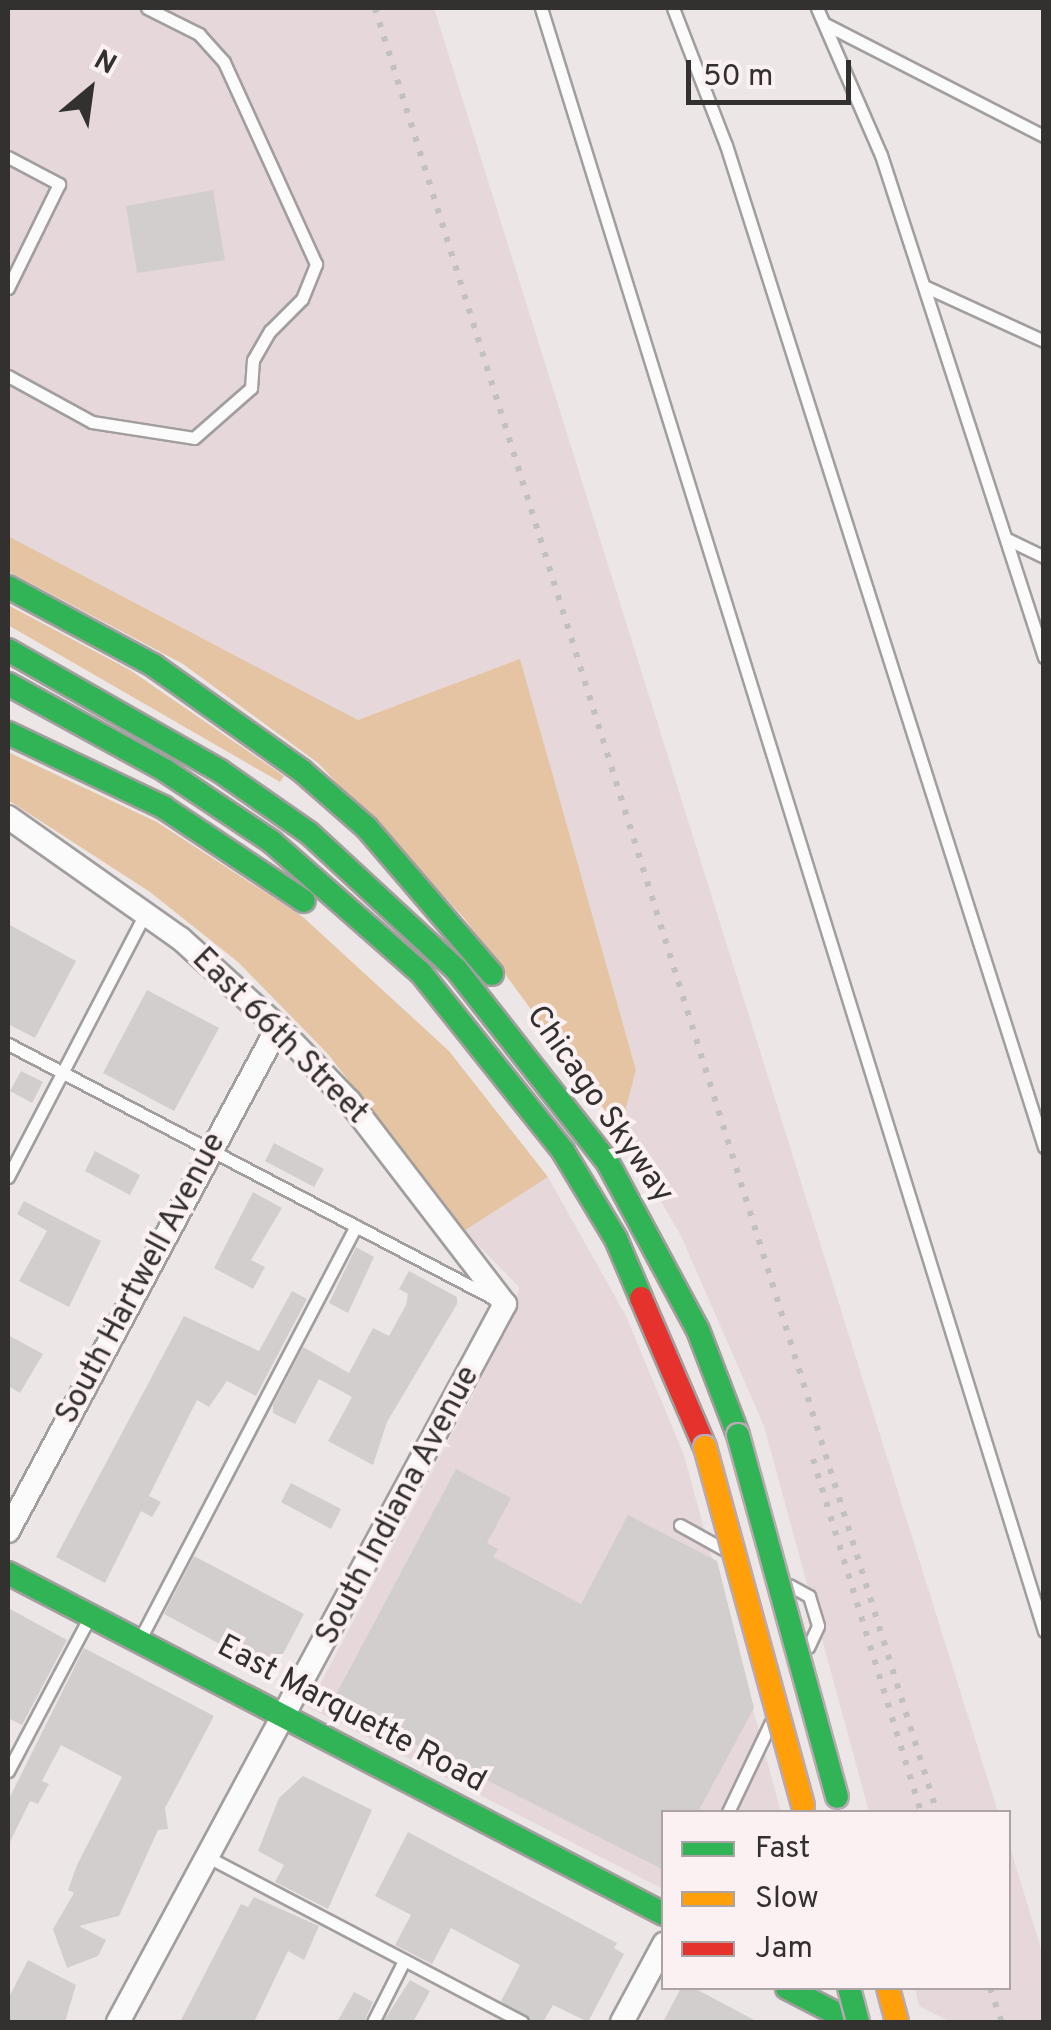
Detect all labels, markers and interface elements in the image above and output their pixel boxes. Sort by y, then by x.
north arrow [40,40,140,140]
scale bar [691,40,856,102]
text: N [87,43,122,84]
text: 50 m [703,59,773,96]
street label: East 66th Street [183,941,375,1133]
street label: Chicago Skyway [517,999,681,1211]
street label: South Hartwell Avenue [49,1126,235,1432]
street label: South Indiana Avenue [309,1359,489,1653]
street label: East Marquette Road [210,1628,492,1802]
legend [661,1810,1011,1990]
text: Fast [755,1831,810,1868]
text: Slow [755,1881,819,1918]
text: Jam [755,1931,813,1968]

